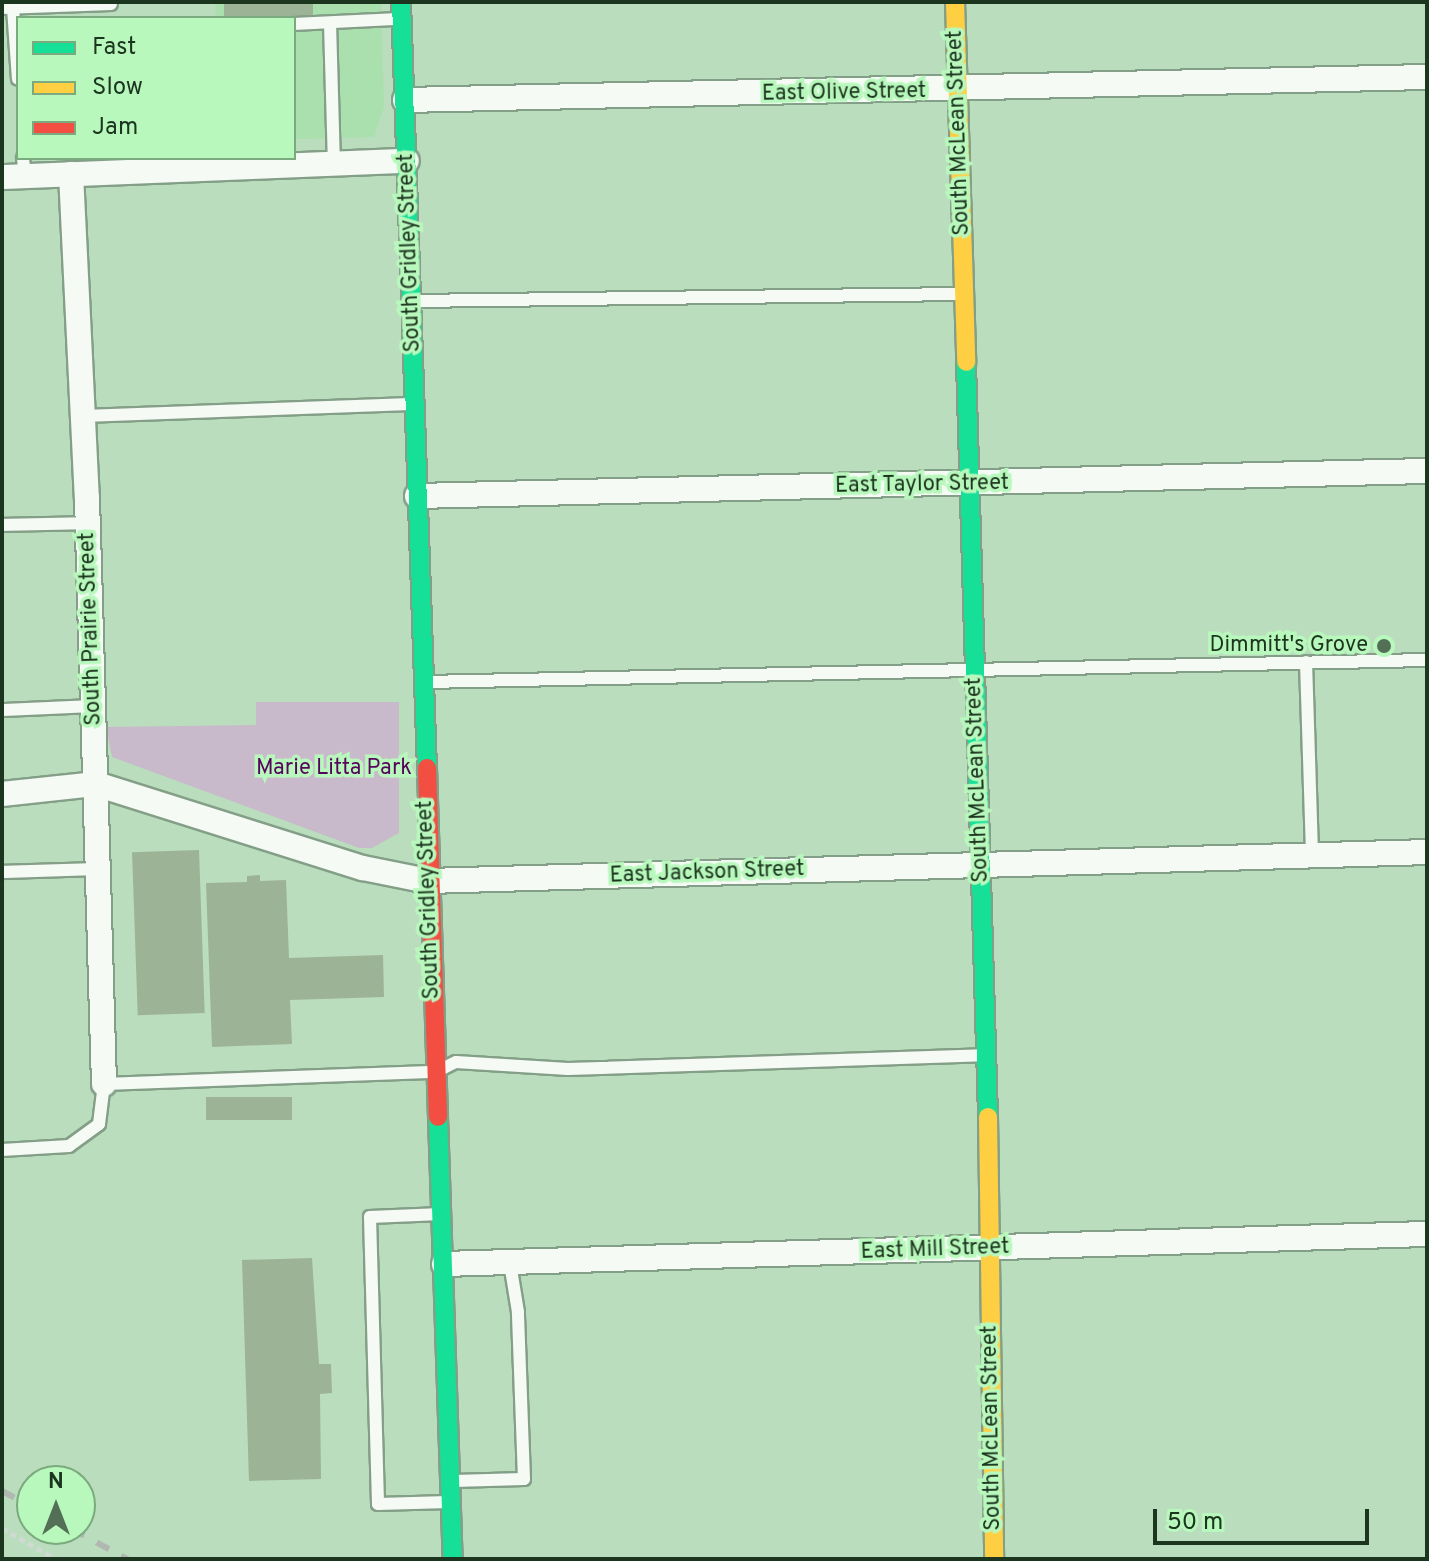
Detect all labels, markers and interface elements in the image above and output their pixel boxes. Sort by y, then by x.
legend [16,16,296,160]
street label: South McLean Street [942,30,976,236]
text: Fast [92,33,136,63]
text: Slow [92,73,143,103]
street label: East Olive Street [762,78,926,108]
text: Jam [92,113,138,143]
street label: South Gridley Street [393,153,427,353]
street label: East Taylor Street [834,470,1010,500]
street label: South Prairie Street [74,532,108,726]
place label: Dimmitt's Grove [1209,633,1368,659]
marker: Dimmitt's Grove [1375,637,1393,655]
street label: South McLean Street [961,677,995,883]
park label: Marie Litta Park [256,756,412,782]
street label: South Gridley Street [412,800,446,1000]
street label: East Jackson Street [609,856,805,890]
street label: East Mill Street [860,1234,1010,1266]
street label: South McLean Street [977,1325,1007,1531]
north arrow [16,1465,96,1545]
text: N [48,1469,64,1496]
scale bar [1157,1493,1373,1543]
text: 50 m [1167,1508,1223,1538]

